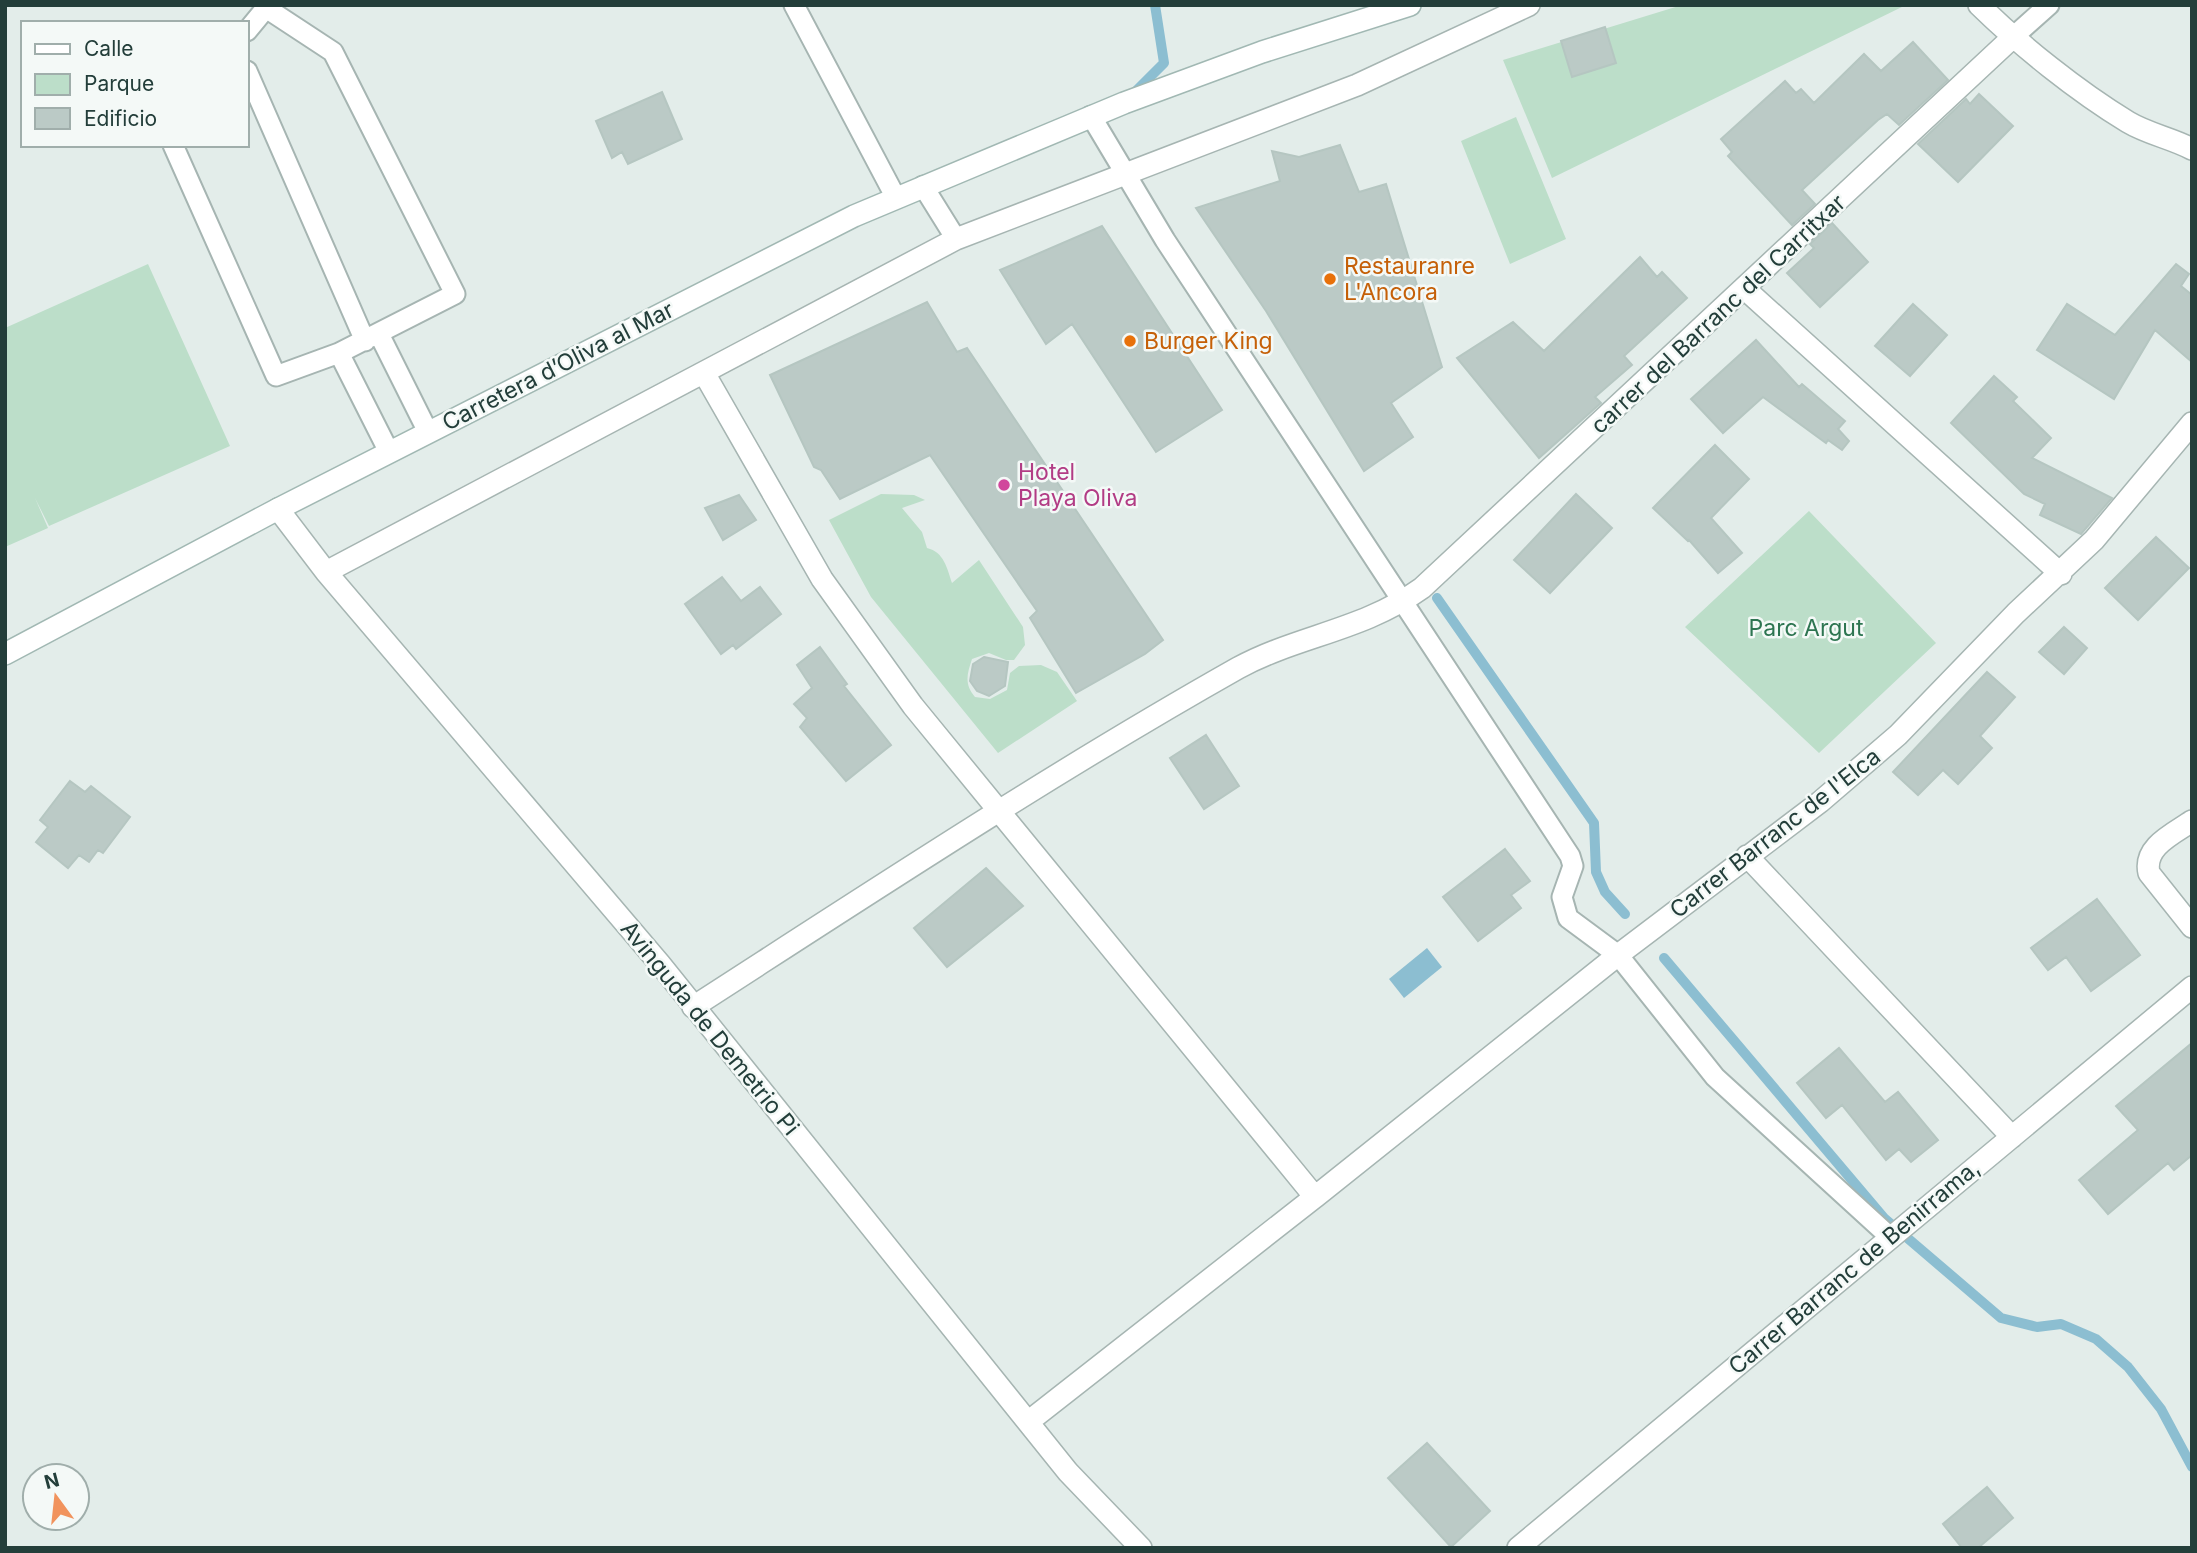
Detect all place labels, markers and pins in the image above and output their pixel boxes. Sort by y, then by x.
place label: Restauranre L'Ancora [1344,252,1475,306]
marker: Restauranre L'Ancora [1322,271,1338,287]
place label: Burger King [1144,327,1273,355]
marker: Burger King [1122,333,1138,349]
place label: Hotel Playa Oliva [1018,458,1138,512]
marker: Hotel Playa Oliva [996,477,1012,493]

